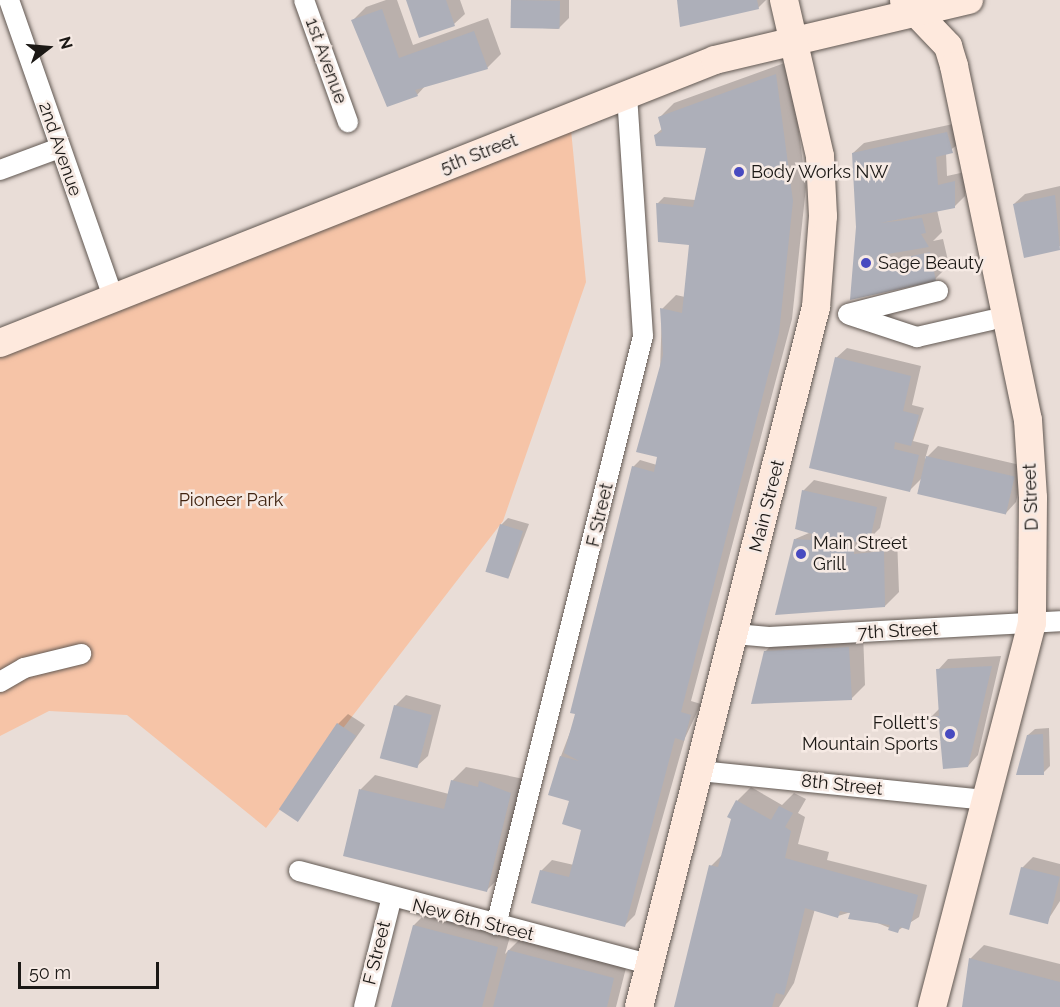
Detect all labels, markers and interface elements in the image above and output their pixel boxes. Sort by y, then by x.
street label: 1st Avenue [300,15,352,107]
north arrow [18,18,78,78]
text: N [55,34,77,51]
street label: 2nd Avenue [34,99,86,199]
street label: 5th Street [437,129,521,179]
place label: Body Works NW [751,161,889,183]
marker: Body Works NW [732,165,746,179]
place label: Sage Beauty [878,252,984,274]
marker: Sage Beauty [859,256,873,270]
street label: Main Street [745,458,789,554]
street label: D Street [1019,463,1043,531]
street label: F Street [582,481,618,549]
park label: Pioneer Park [178,489,284,511]
place label: Main Street Grill [813,533,907,576]
marker: Main Street Grill [794,547,808,561]
street label: 7th Street [857,618,939,644]
place label: Follett's Mountain Sports [802,713,938,756]
marker: Follett's Mountain Sports [943,727,957,741]
street label: 8th Street [800,770,884,800]
street label: New 6th Street [410,894,536,946]
street label: F Street [359,919,395,987]
scale bar [21,950,162,988]
text: 50 m [29,962,71,983]

